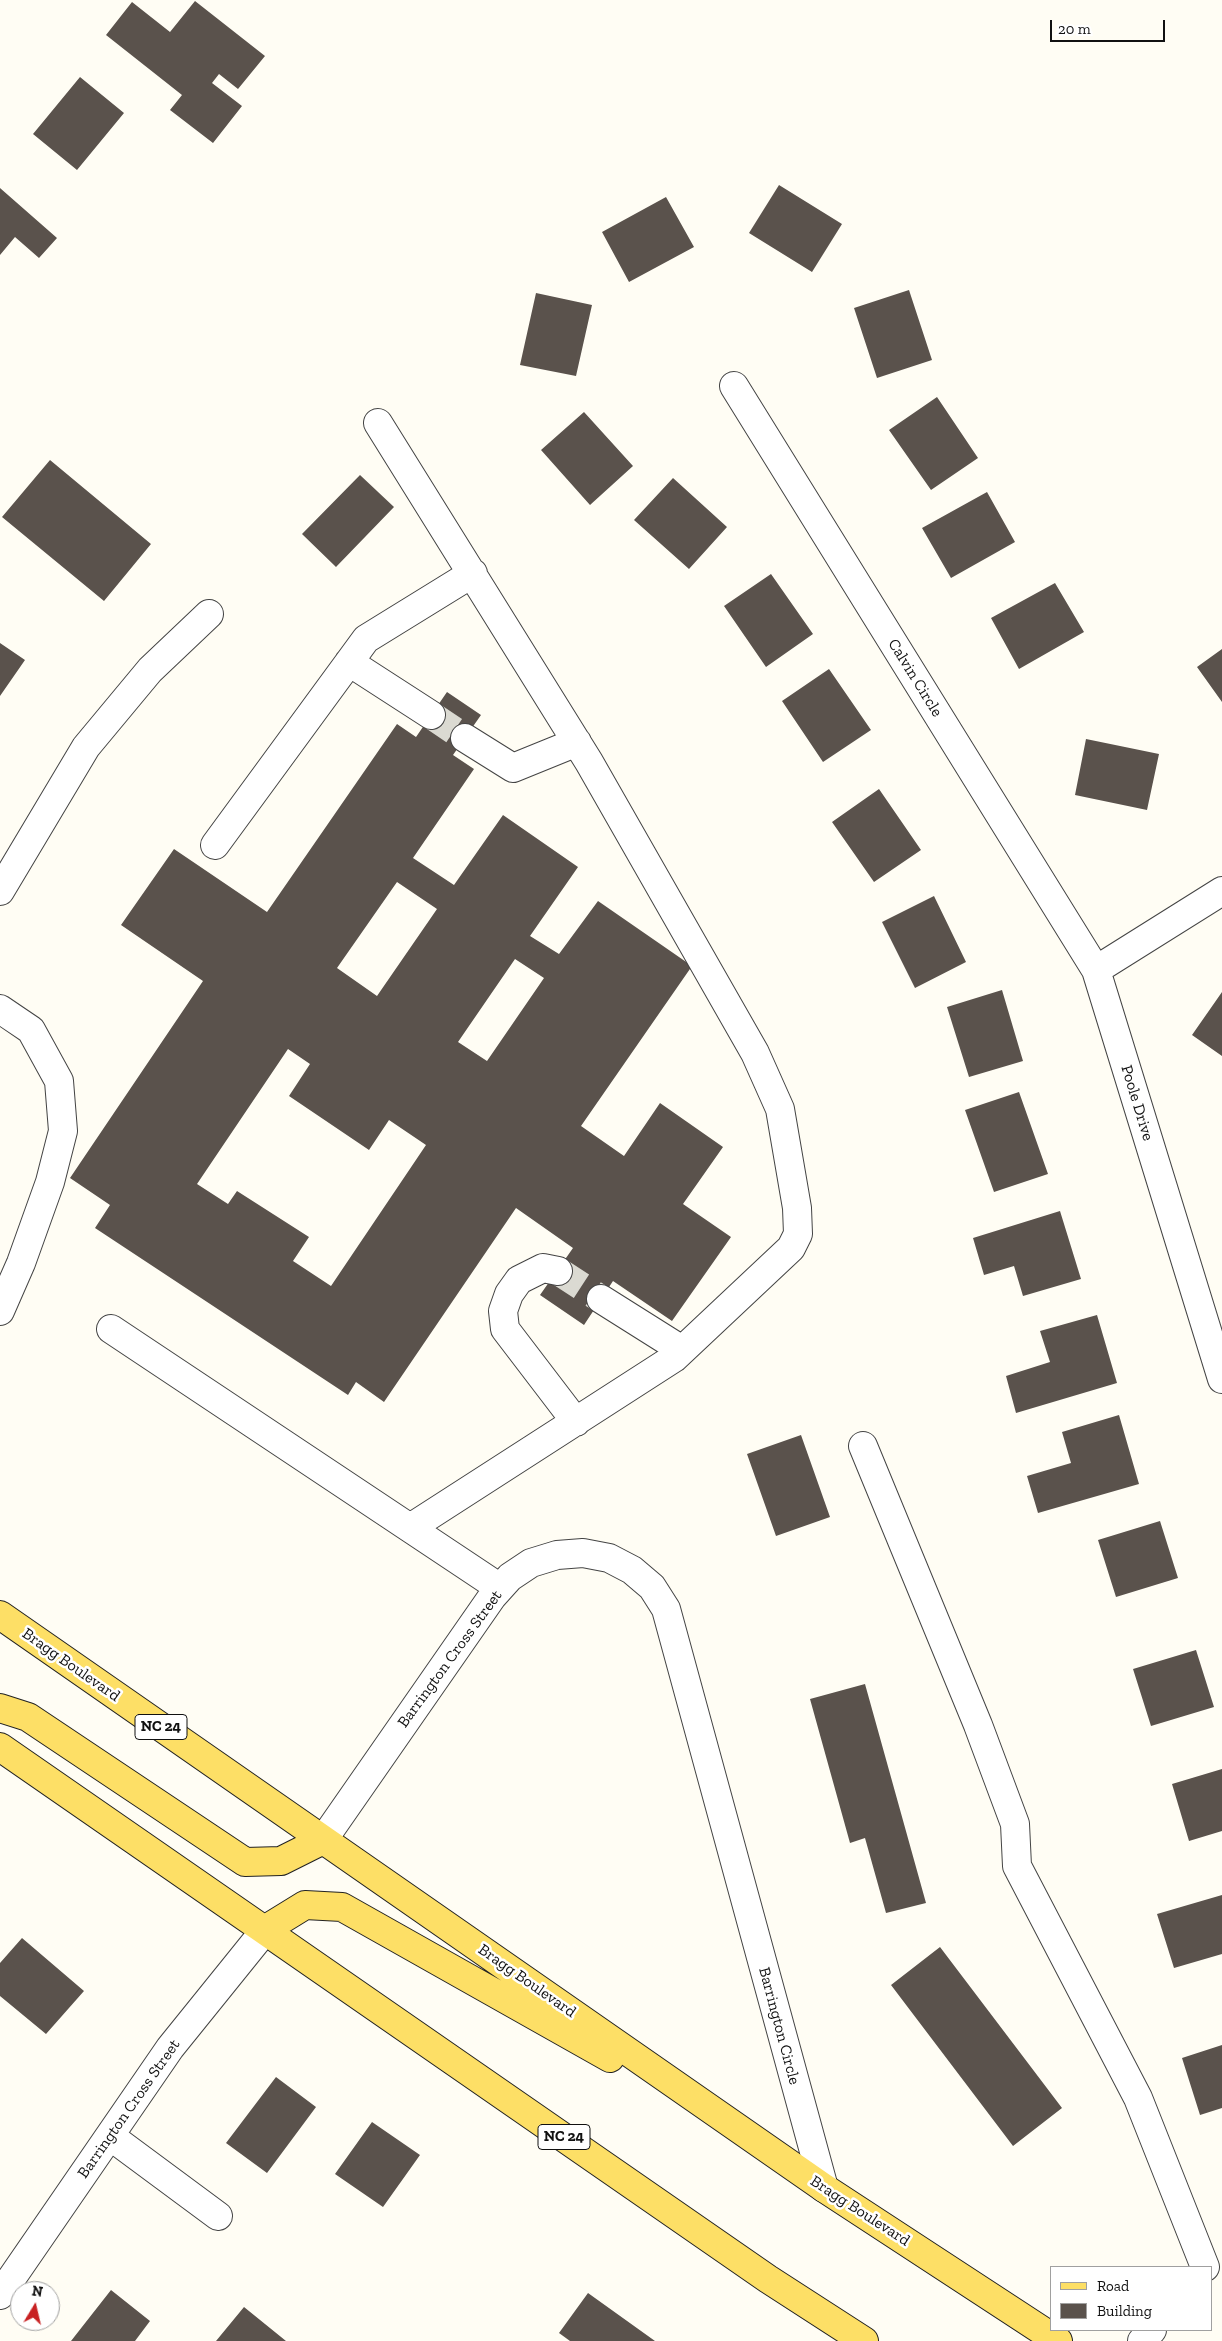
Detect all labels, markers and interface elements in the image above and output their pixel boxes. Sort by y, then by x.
scale bar [1052,10,1167,42]
text: 20 m [1058,20,1091,38]
street label: Calvin Circle [883,635,947,721]
street label: Poole Drive [1116,1063,1158,1143]
street label: Barrington Cross Street [394,1587,506,1731]
street label: Bragg Boulevard [18,1624,124,1706]
road number: NC 24 [135,1714,187,1740]
street label: Bragg Boulevard [474,1940,580,2022]
street label: Barrington Circle [754,1965,804,2087]
street label: Barrington Cross Street [74,2036,184,2182]
road number: NC 24 [538,2124,590,2150]
street label: Bragg Boulevard [807,2172,913,2250]
legend [1050,2266,1212,2331]
text: Road [1097,2277,1129,2295]
north arrow [10,2281,60,2331]
text: N [31,2282,44,2301]
text: Building [1097,2302,1152,2320]

